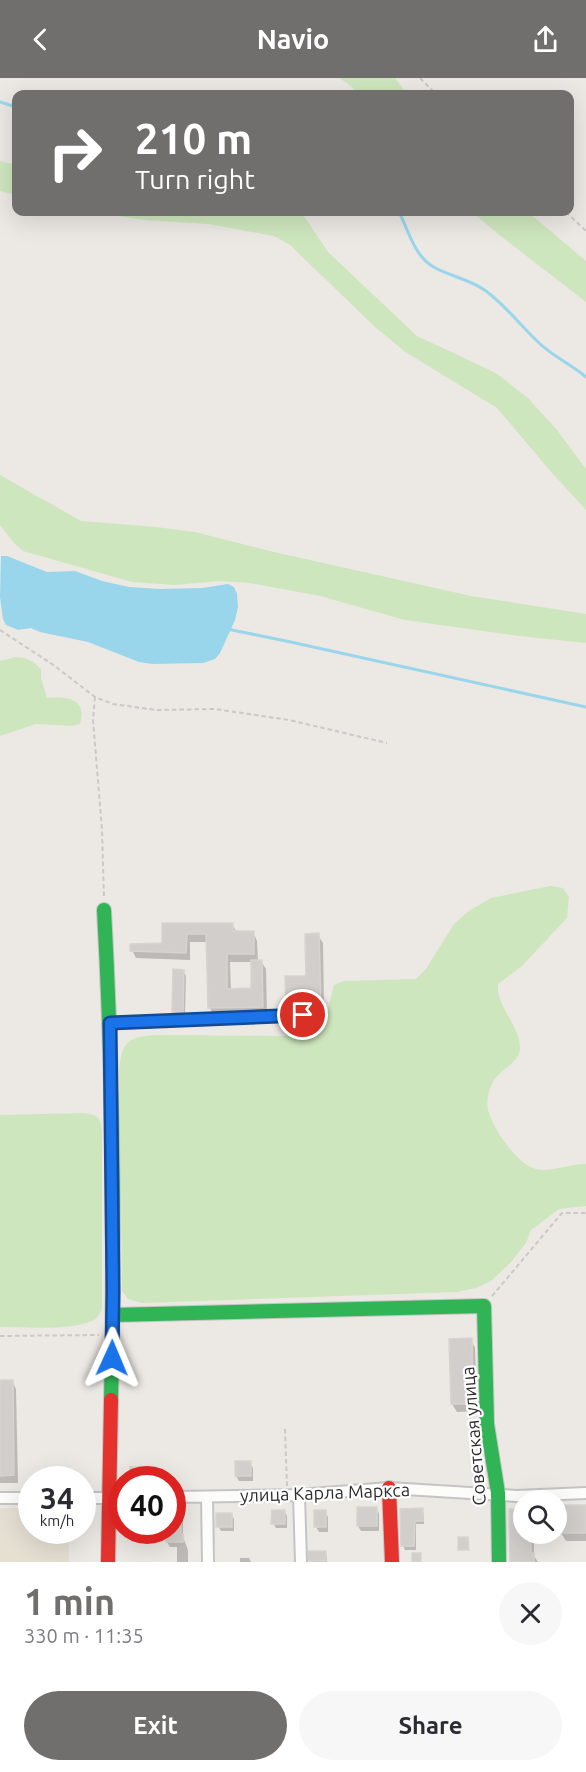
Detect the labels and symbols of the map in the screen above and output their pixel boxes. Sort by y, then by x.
pin [277,989,328,1040]
position arrow [80,1326,144,1390]
street label: Советская улица [457,1366,489,1506]
speed limit sign: 40 [108,1466,186,1544]
street label: улица Карла Маркса [240,1479,410,1505]

